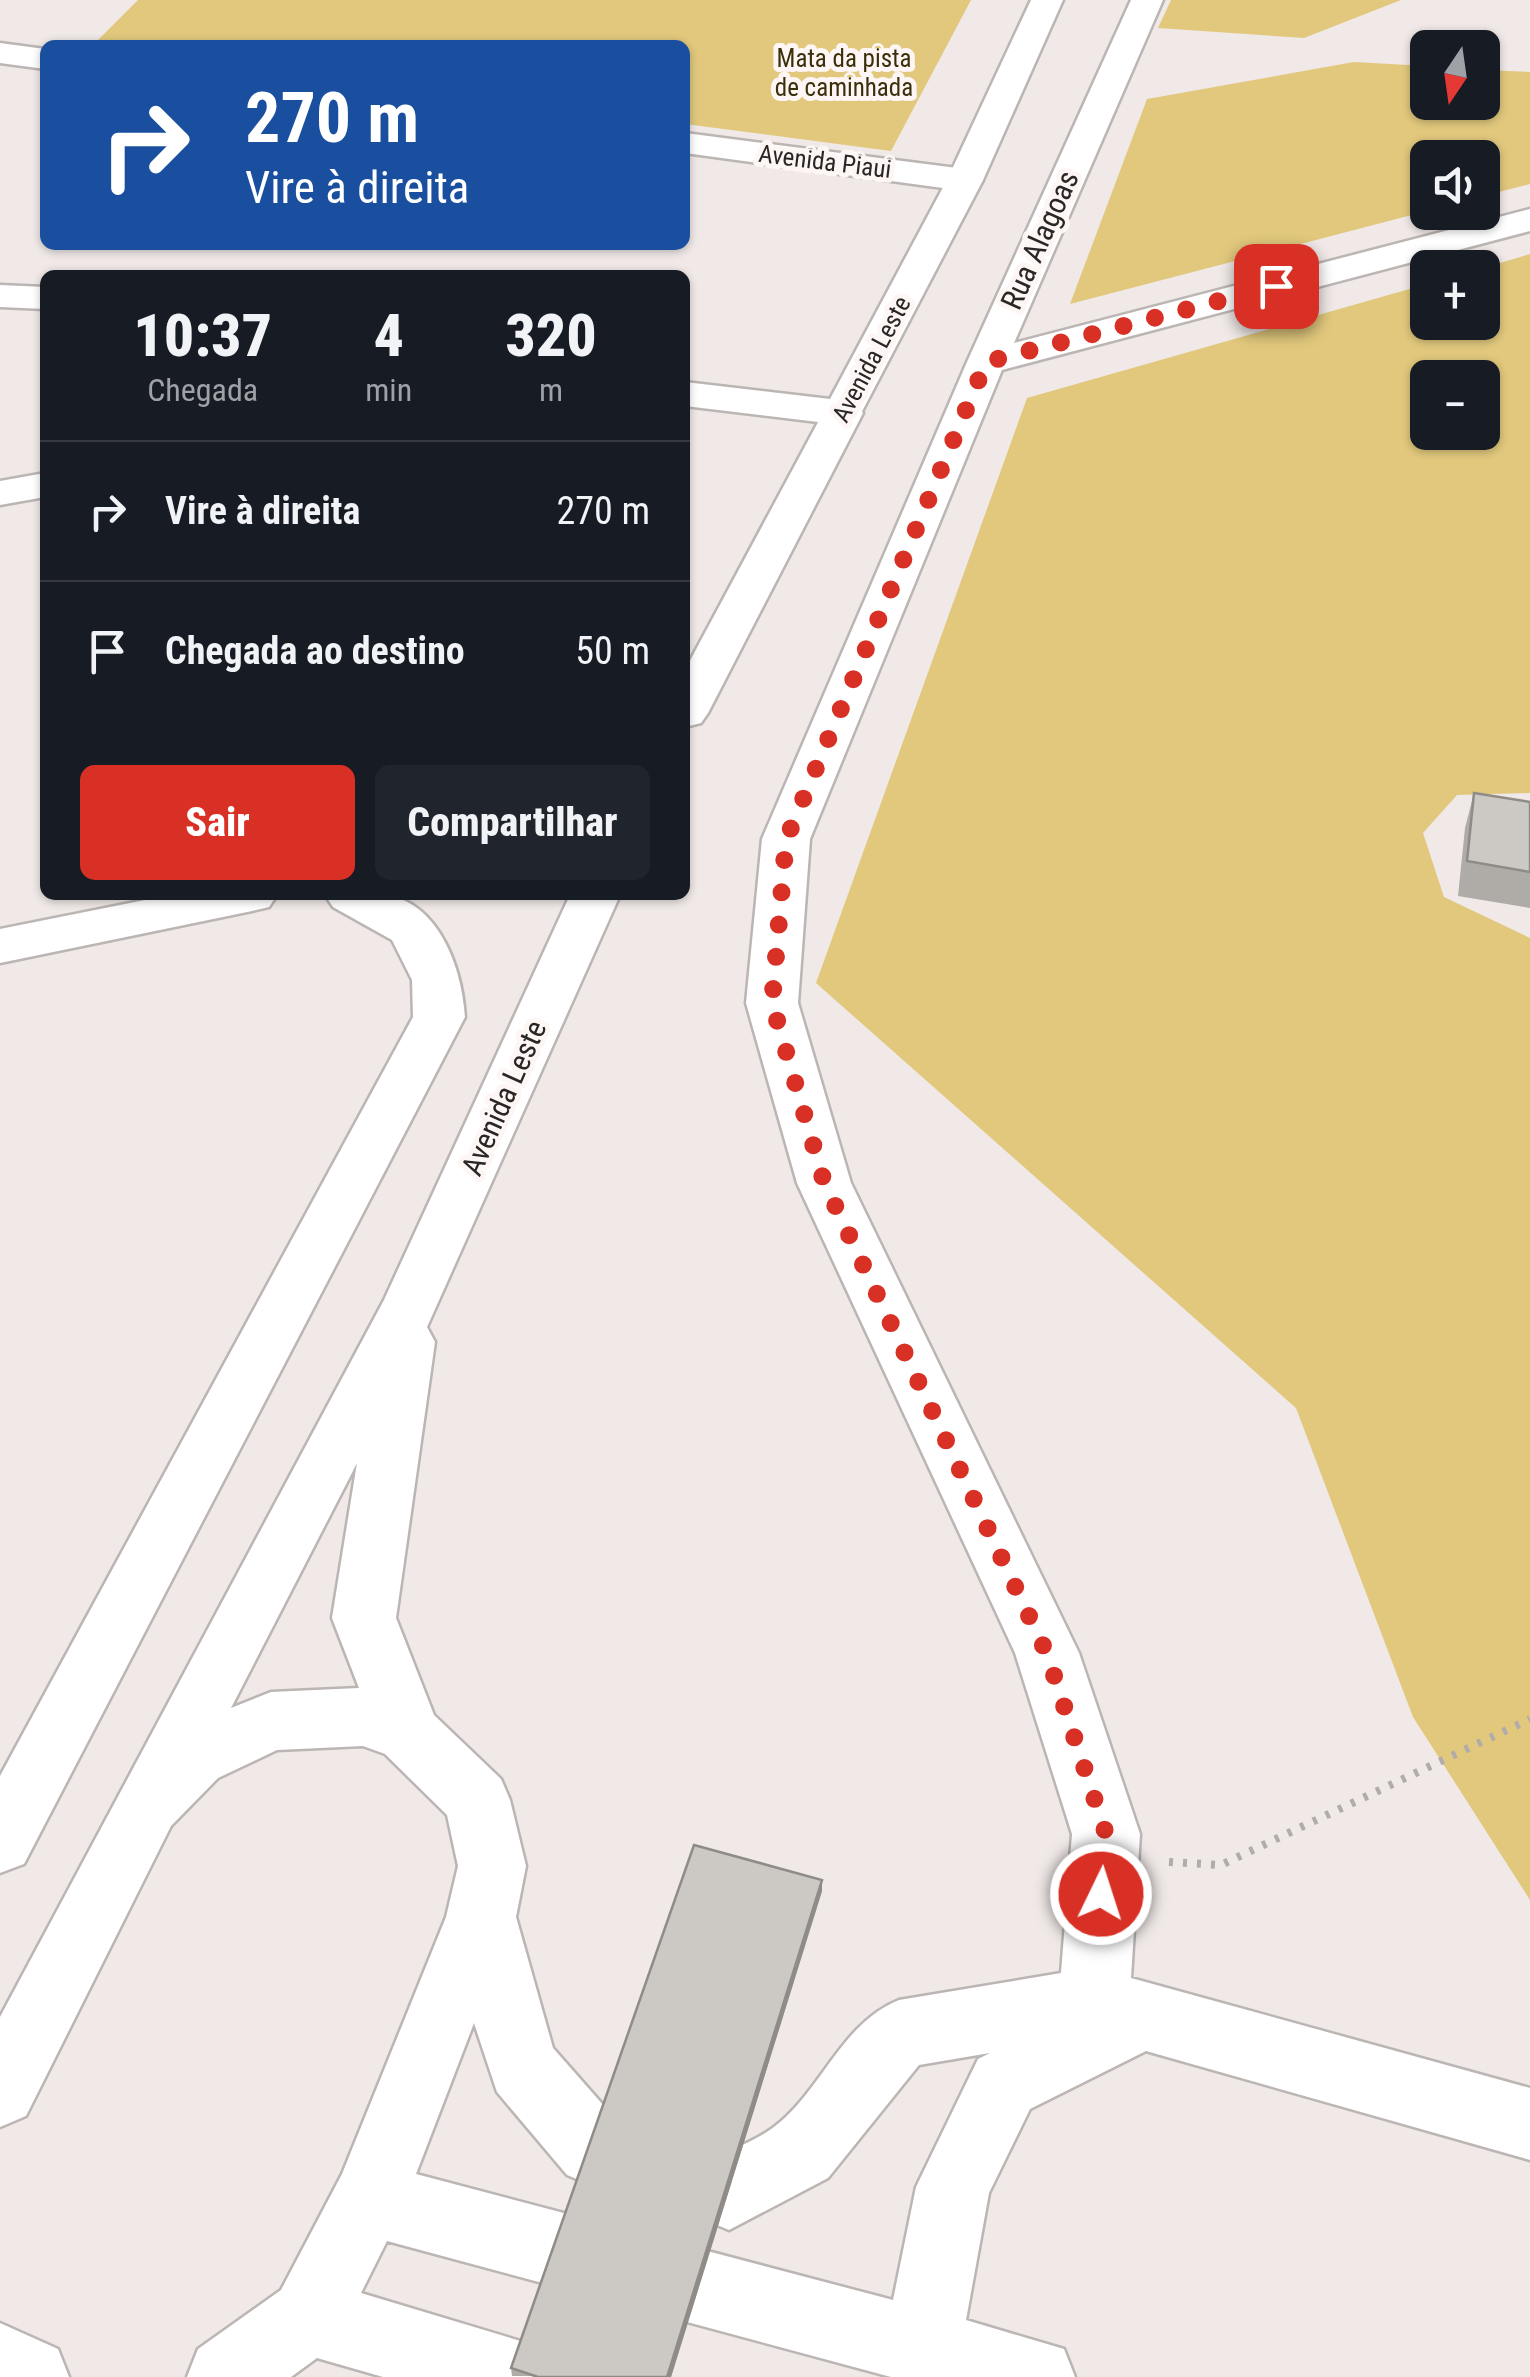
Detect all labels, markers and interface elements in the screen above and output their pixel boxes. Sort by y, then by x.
north arrow [1410,30,1500,120]
map controls [1410,30,1500,450]
park label: Mata da pista de caminhada [775,44,913,102]
text: 270 m [245,77,419,159]
icon: right [80,80,210,210]
street label: Avenida Piaui [757,139,893,184]
button: sound [1410,140,1500,230]
text: Vire à direita [245,161,469,214]
street label: Rua Alagoas [993,165,1086,315]
pin [1234,244,1319,329]
button: + [1410,250,1500,340]
icon: arrive [1249,259,1304,314]
street label: Avenida Leste [826,291,917,427]
text: 10:37 [133,300,272,371]
text: 4 [373,300,404,371]
text: 320 [505,300,597,371]
button: − [1410,360,1500,450]
text: Chegada [147,371,258,409]
text: min [365,371,412,409]
text: m [539,371,563,409]
icon: right [80,484,135,539]
text: Vire à direita [165,489,360,533]
text: 270 m [556,489,650,533]
icon: arrive [80,624,135,679]
text: Chegada ao destino [165,629,465,673]
text: 50 m [575,629,650,673]
button: Sair [80,765,355,880]
button: Compartilhar [375,765,650,880]
street label: Avenida Leste [454,1015,553,1181]
position arrow [1049,1842,1153,1946]

